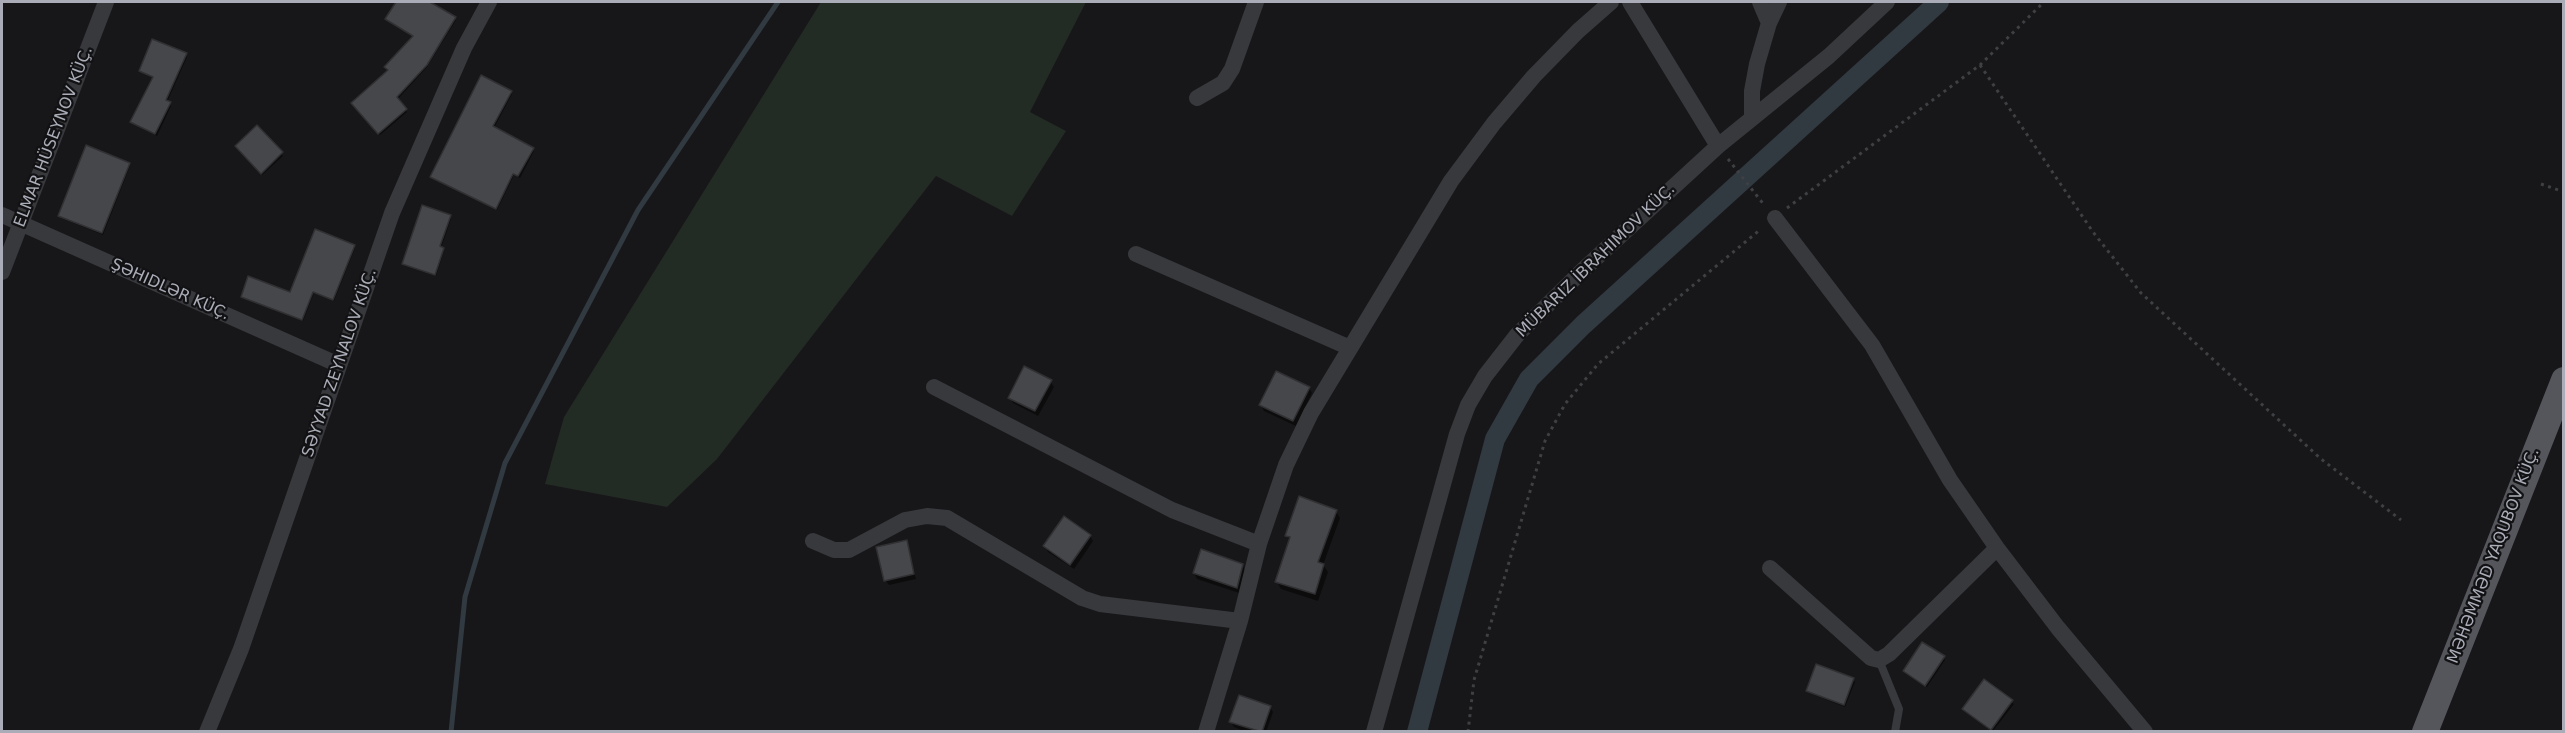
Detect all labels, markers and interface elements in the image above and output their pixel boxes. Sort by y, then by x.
street label: ELMAR HÜSEYNOV KÜÇ. [11,44,97,230]
street label: MÜBARIZ İBRAHIMOV KÜÇ. [1513,180,1679,342]
street label: ŞƏHIDLƏR KÜÇ. [108,255,232,325]
street label: SƏYYAD ZEYNALOV KÜÇ. [299,266,381,460]
street label: MƏHƏMMƏD YAQUBOV KÜÇ. [2444,446,2544,666]

